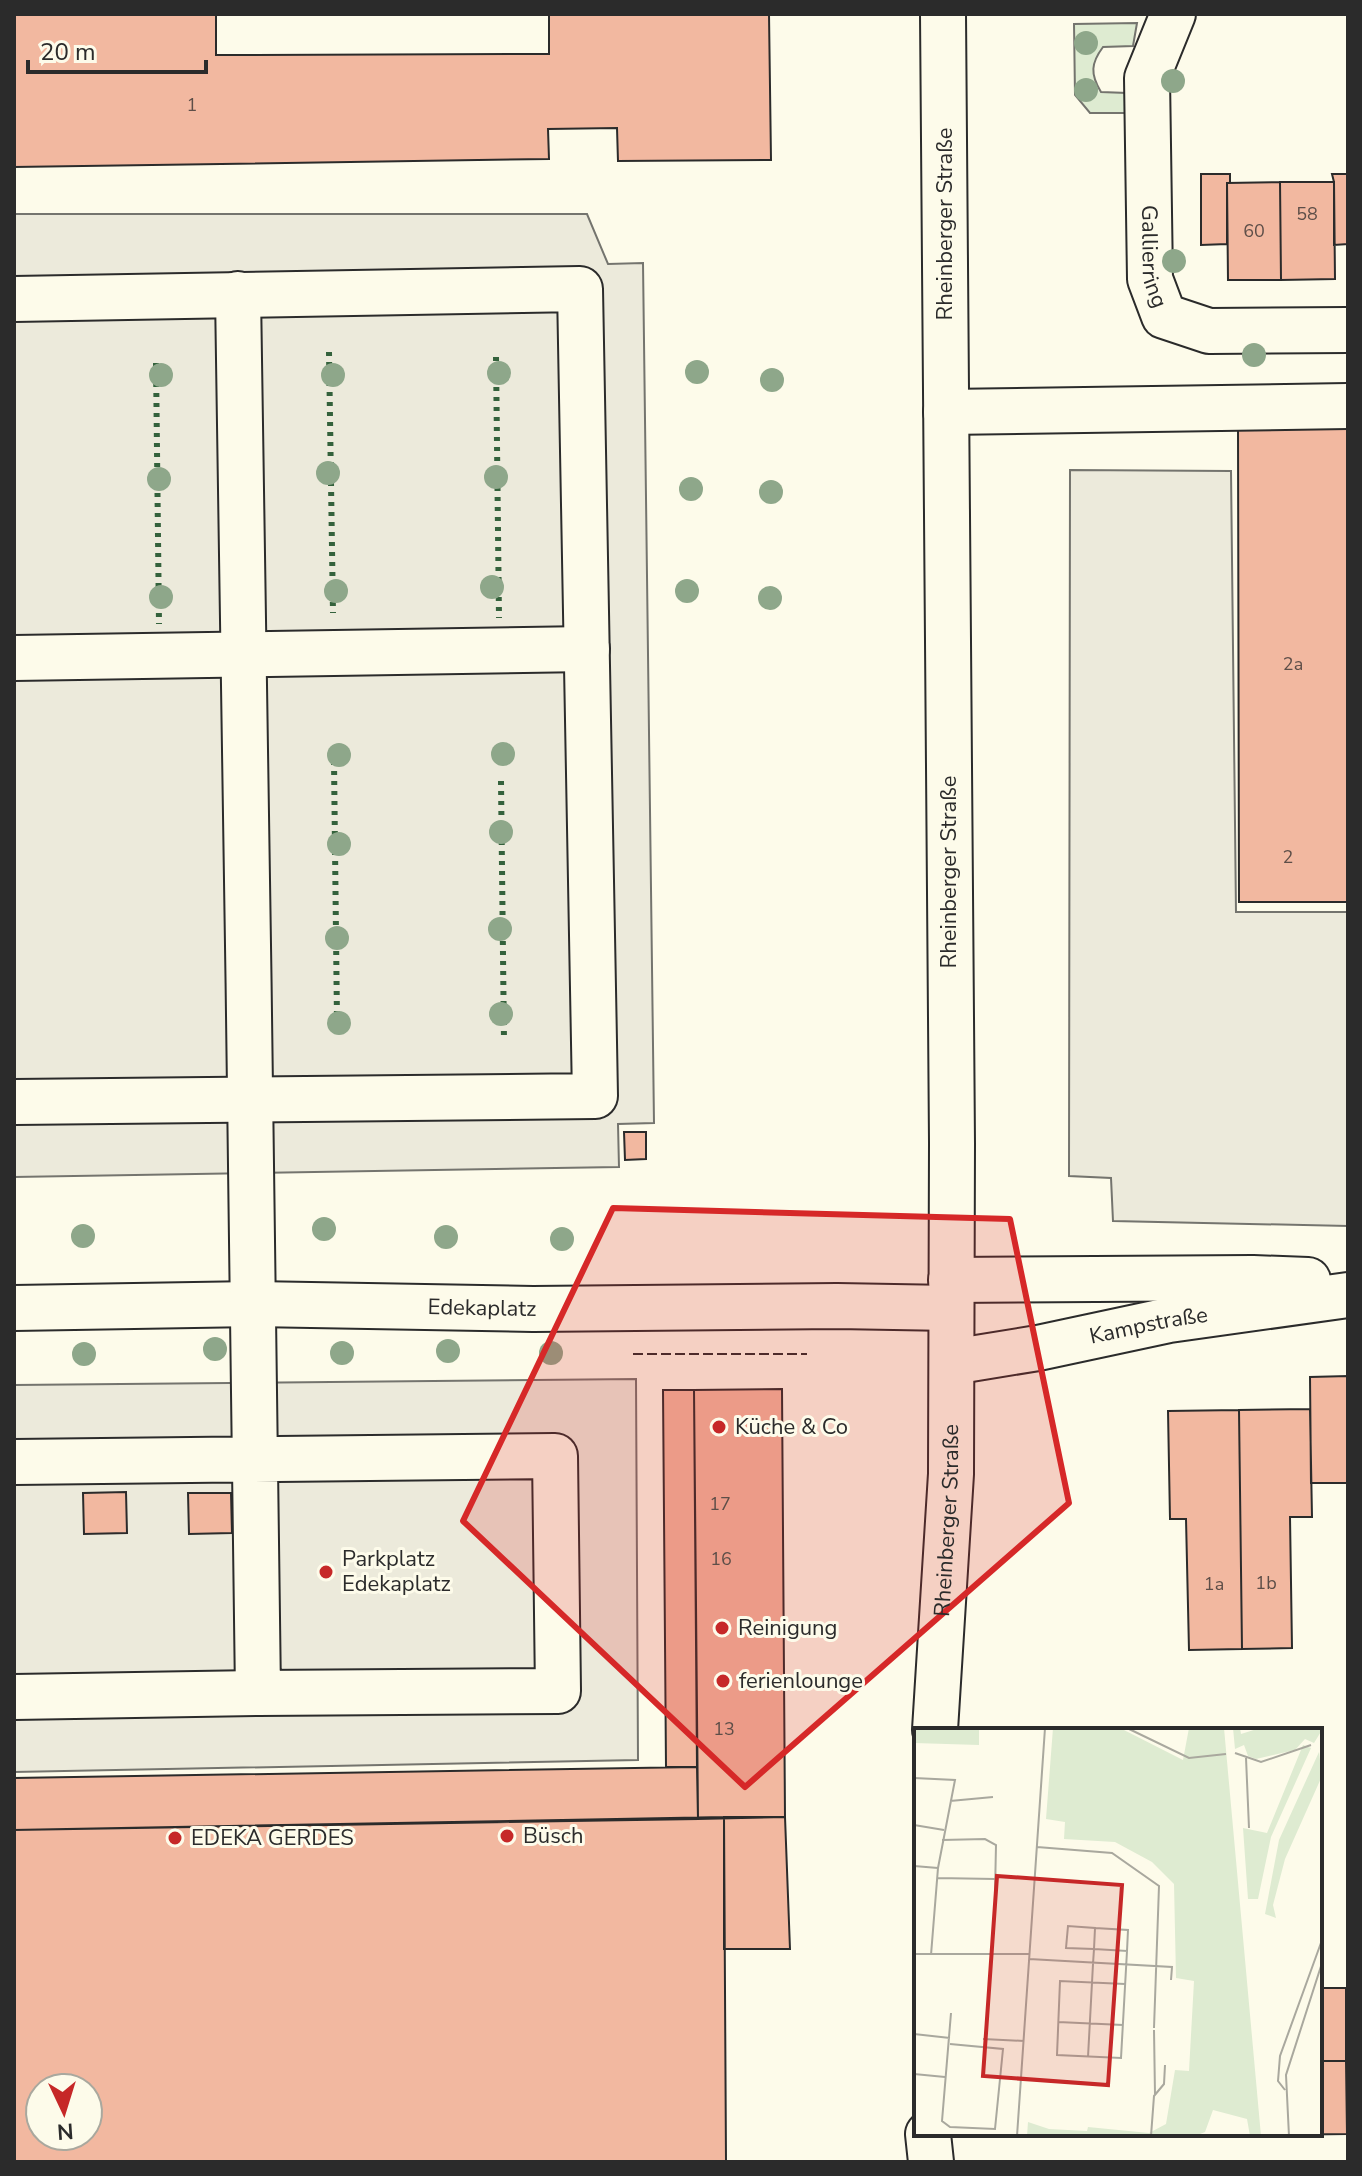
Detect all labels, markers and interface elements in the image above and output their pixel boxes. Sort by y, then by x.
scale bar [28,24,206,74]
text: 20 m [40,36,96,68]
house number: 1 [187,93,197,117]
street label: Rheinberger Straße [930,128,960,320]
house number: 58 [1296,202,1318,226]
street label: Gallierring [1134,205,1175,312]
house number: 60 [1243,219,1265,243]
house number: 2a [1283,652,1303,676]
street label: Rheinberger Straße [934,776,964,968]
house number: 2 [1283,845,1293,869]
street label: Edekaplatz [427,1292,537,1324]
street label: Kampstraße [1087,1300,1210,1352]
place label: Küche & Co [735,1412,848,1442]
marker: Küche & Co [710,1418,728,1436]
street label: Rheinberger Straße [927,1424,966,1618]
house number: 17 [709,1492,731,1516]
place label: Parkplatz Edekaplatz [342,1544,451,1599]
house number: 16 [710,1547,732,1571]
marker: Parkplatz Edekaplatz [317,1563,335,1581]
house number: 1b [1255,1571,1277,1595]
house number: 1a [1204,1572,1224,1596]
place label: Reinigung [738,1613,838,1643]
marker: Reinigung [713,1619,731,1637]
place label: ferienlounge [739,1666,863,1696]
marker: ferienlounge [714,1672,732,1690]
house number: 13 [713,1717,735,1741]
inset map [914,1728,1322,2136]
place label: Büsch [523,1821,583,1851]
place label: EDEKA GERDES [191,1823,354,1853]
marker: Büsch [498,1827,516,1845]
marker: EDEKA GERDES [166,1829,184,1847]
north arrow [24,2072,104,2152]
text: N [56,2115,75,2146]

